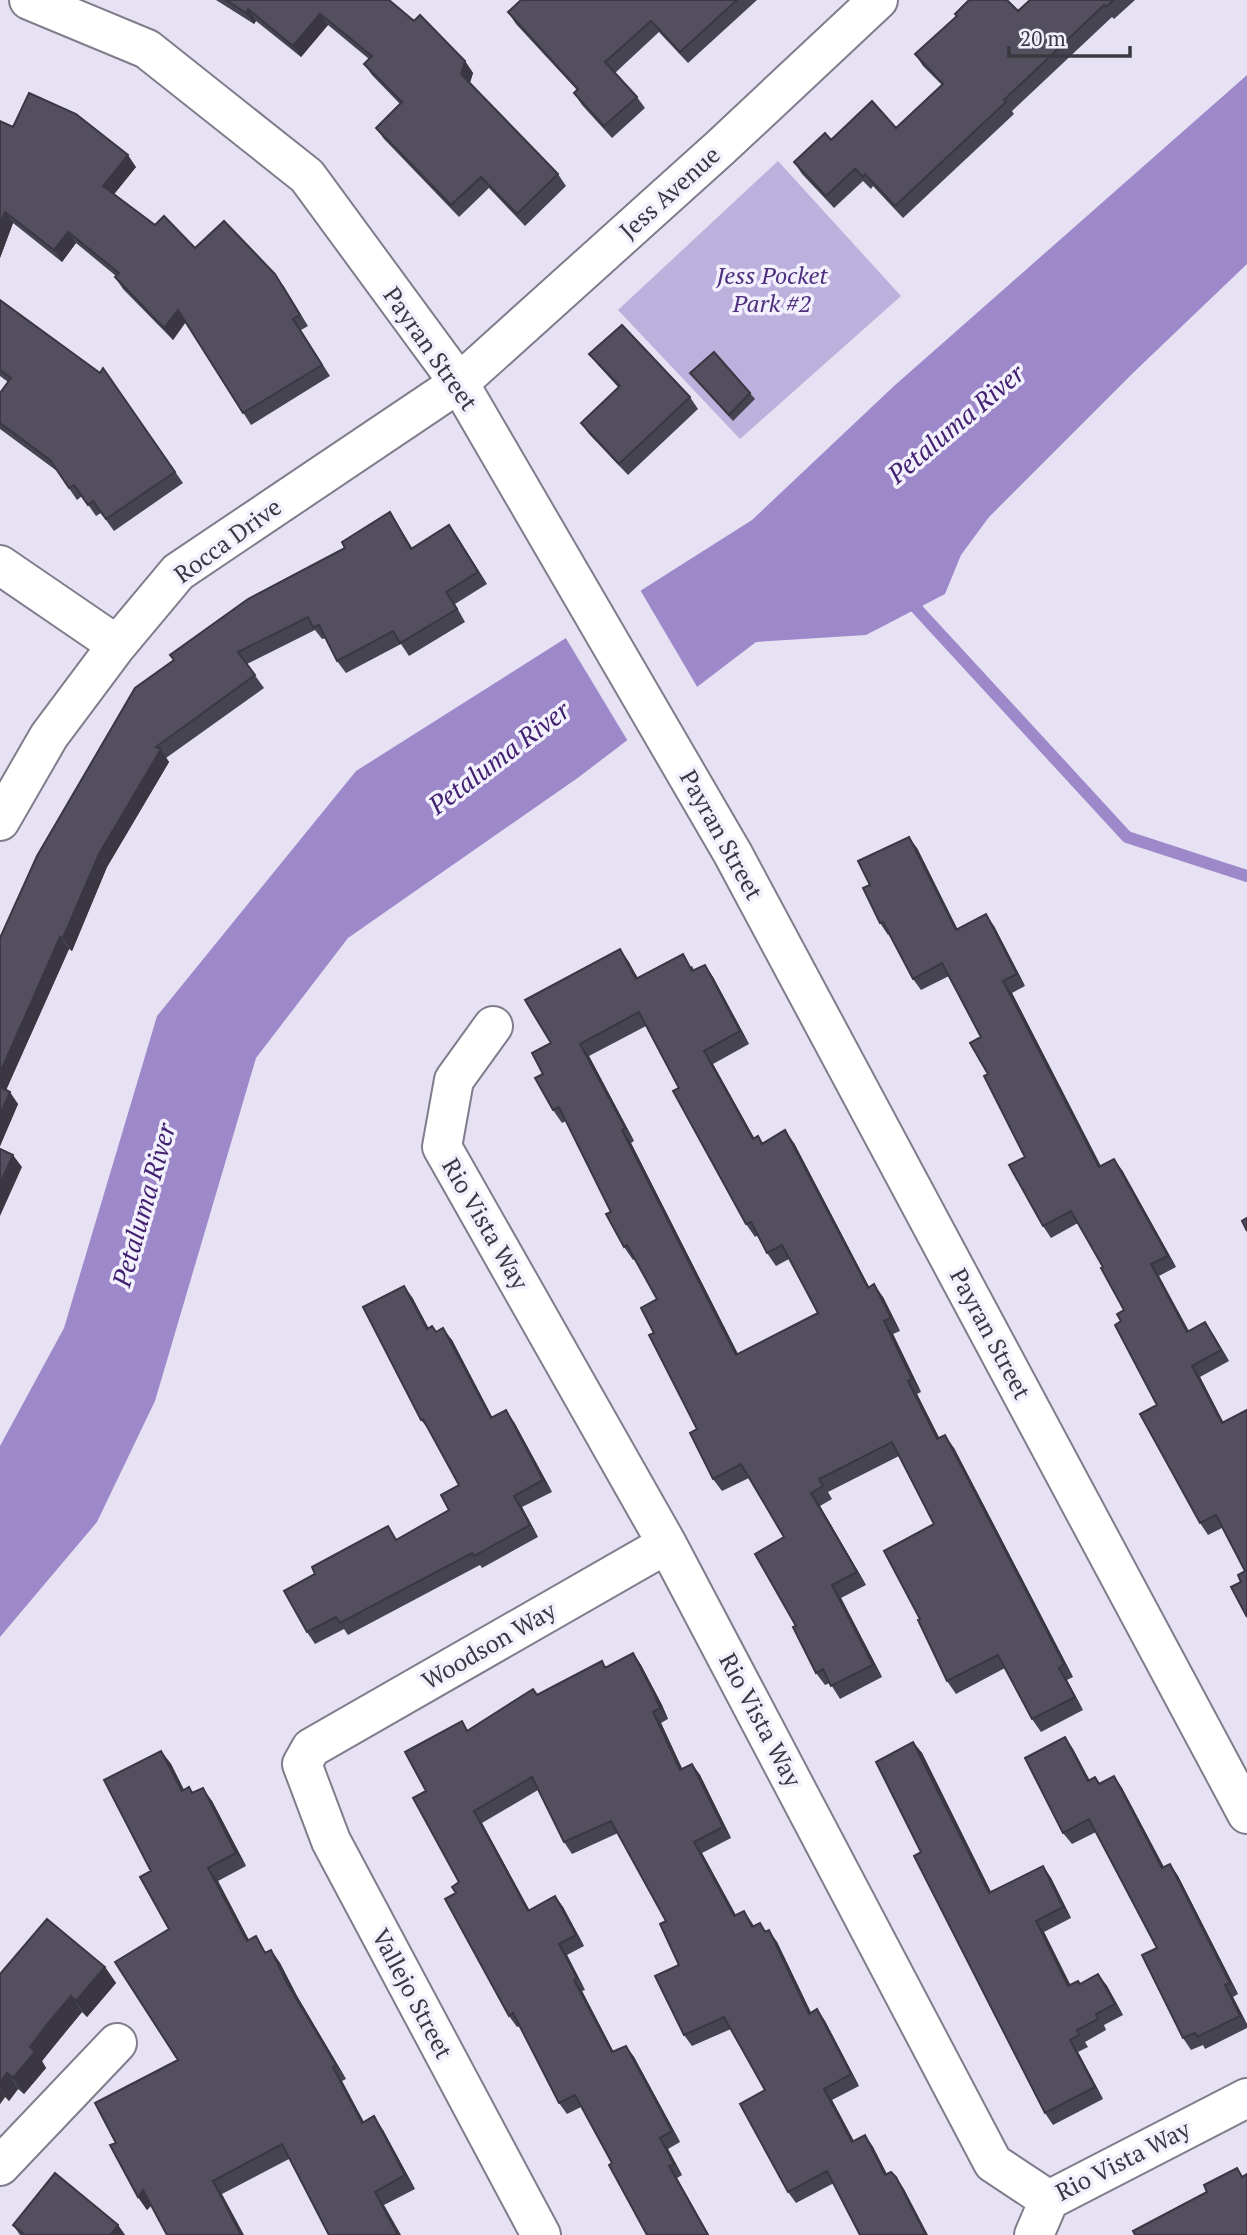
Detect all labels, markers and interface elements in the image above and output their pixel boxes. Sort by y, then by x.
scale bar [1009,14,1130,58]
text: 20 m [1020,24,1066,52]
street label: Jess Avenue [612,139,726,246]
park label: Jess Pocket Park #2 [715,259,829,319]
street label: Payran Street [376,280,485,417]
water label: Petaluma River [879,355,1032,491]
street label: Rocca Drive [167,490,287,590]
water label: Petaluma River [420,692,577,822]
street label: Payran Street [673,764,771,905]
water label: Petaluma River [103,1118,183,1291]
street label: Rio Vista Way [435,1152,537,1296]
street label: Payran Street [943,1262,1039,1405]
street label: Woodson Way [416,1593,562,1696]
street label: Rio Vista Way [712,1647,810,1793]
street label: Vallejo Street [365,1923,461,2064]
street label: Rio Vista Way [1050,2112,1196,2208]

